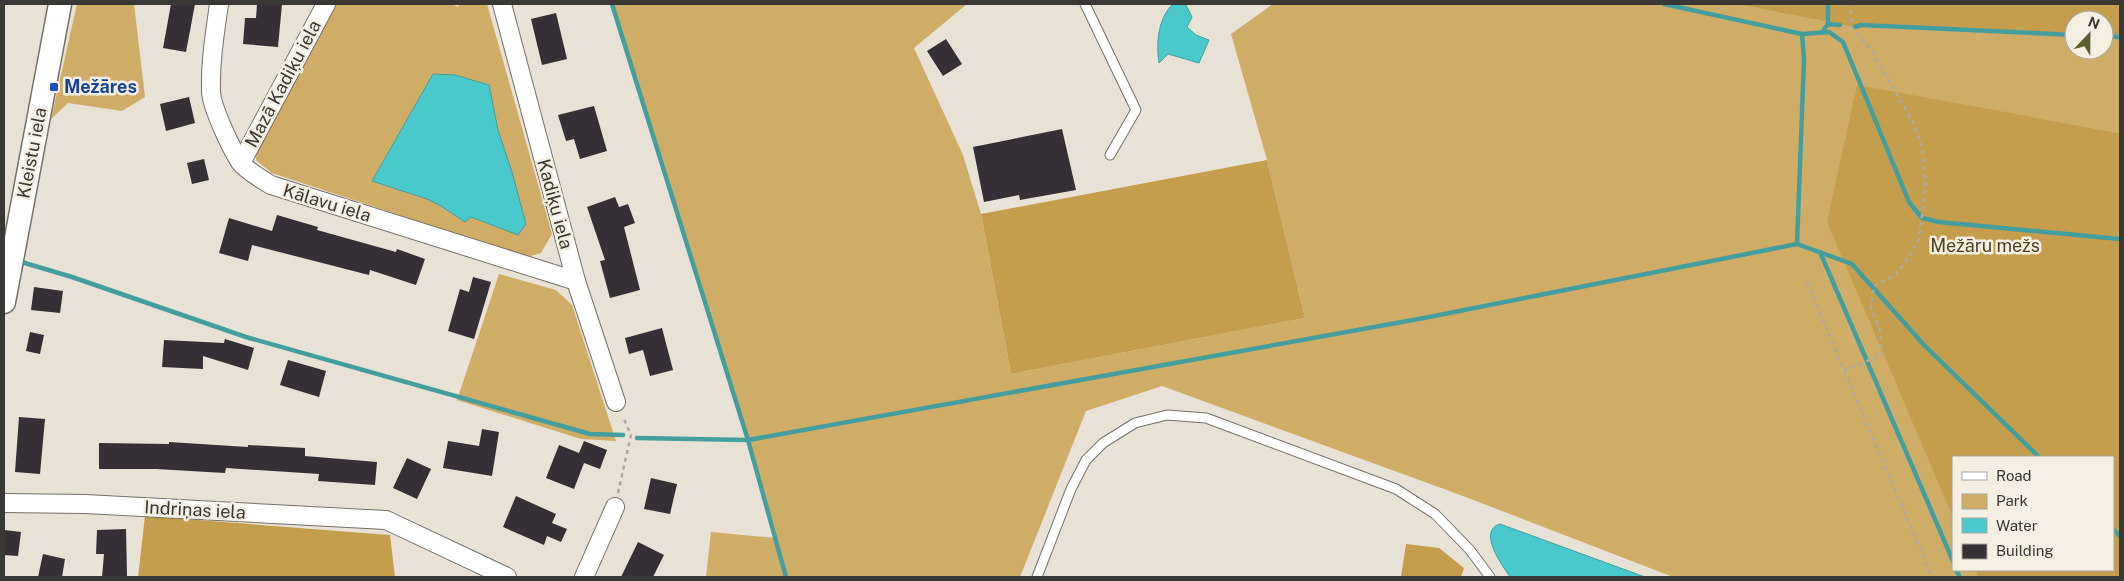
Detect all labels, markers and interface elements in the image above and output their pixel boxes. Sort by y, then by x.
north arrow [2064,10,2114,60]
text: N [2086,13,2102,32]
street label: Mazā Kadiķu iela [240,17,325,151]
place label: Mežāres [64,76,137,97]
marker: Mežāres [48,81,60,93]
street label: Kleistu iela [12,105,51,200]
street label: Kadiķu iela [533,157,578,251]
street label: Kālavu iela [281,179,374,226]
park label: Mežāru mežs [1930,235,2040,256]
legend [1952,456,2114,571]
text: Road [1996,467,2032,484]
text: Park [1996,492,2028,509]
street label: Indriņas iela [144,496,246,523]
text: Water [1996,517,2038,534]
text: Building [1996,542,2054,559]

